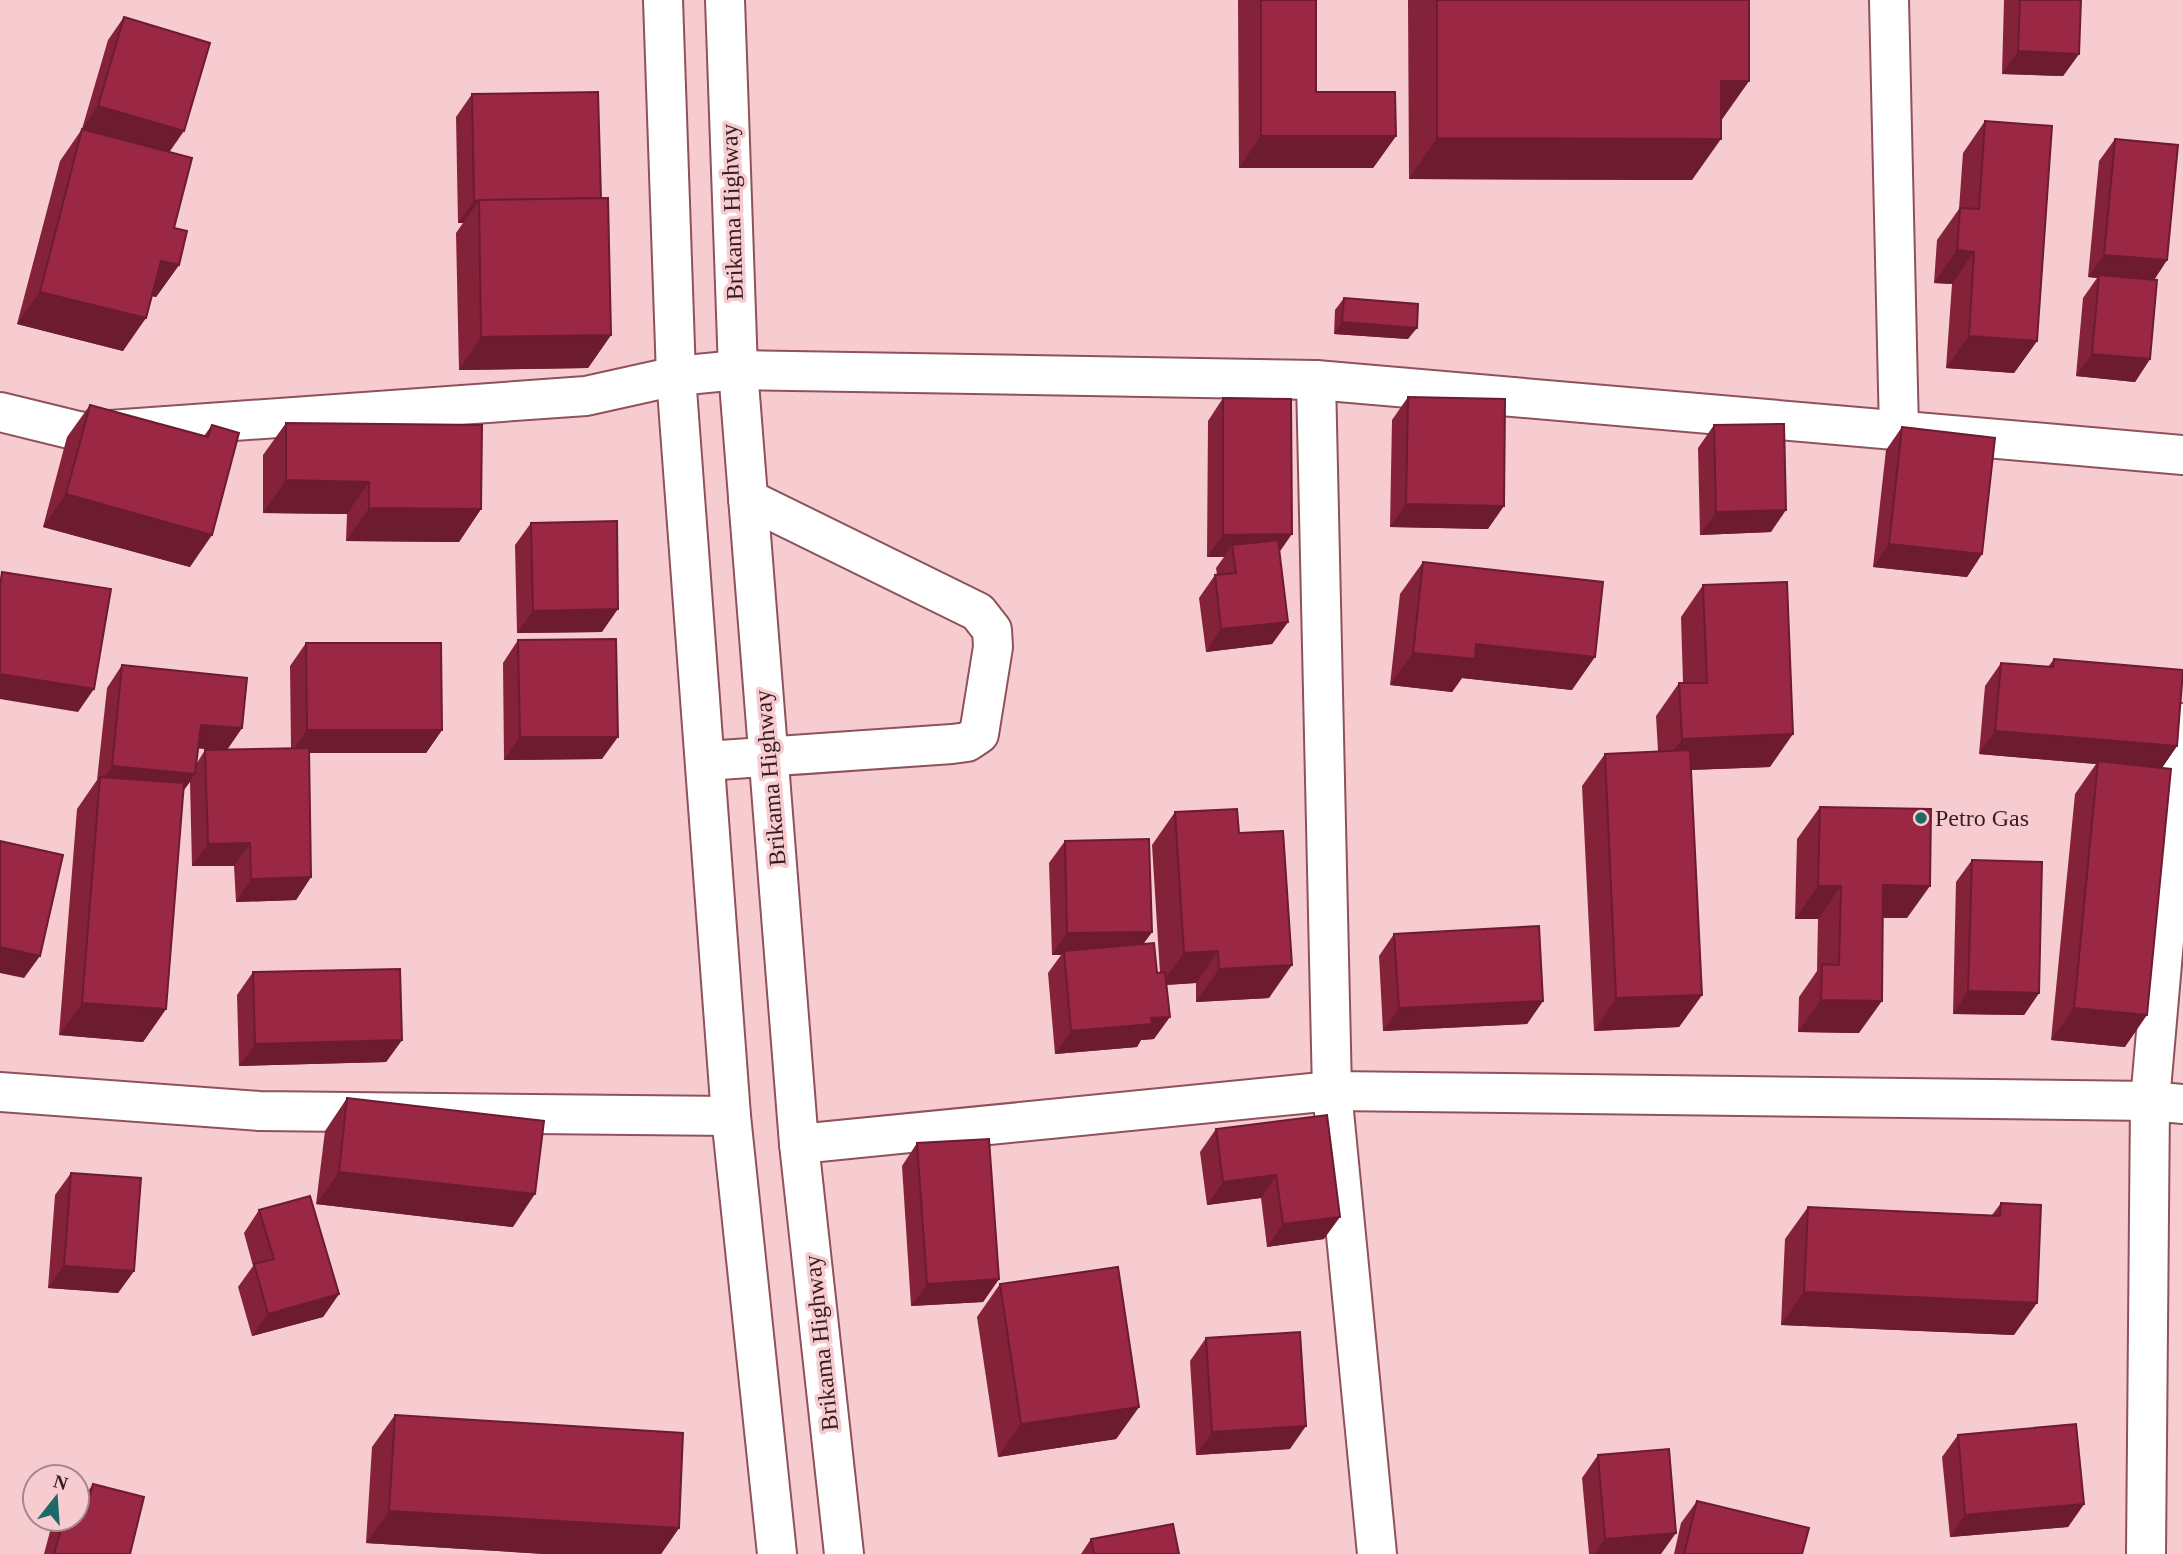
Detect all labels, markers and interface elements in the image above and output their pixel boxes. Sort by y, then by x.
street label: Brikama Highway [716,123,748,301]
street label: Brikama Highway [749,689,791,867]
place label: Petro Gas [1935,805,2029,831]
marker: Petro Gas [1913,810,1929,826]
street label: Brikama Highway [799,1254,843,1432]
north arrow [21,1463,91,1533]
text: N [51,1470,71,1494]

